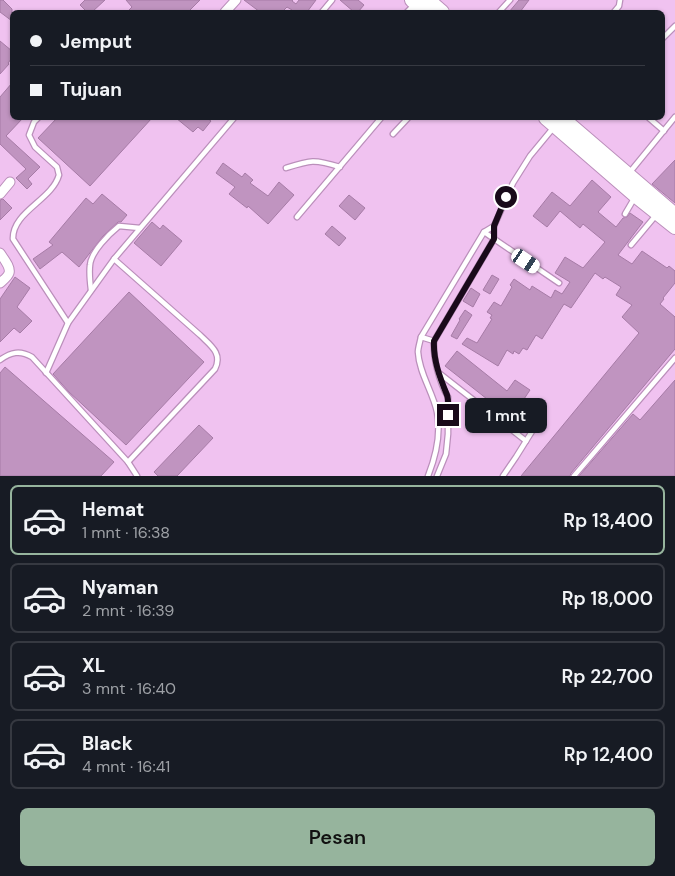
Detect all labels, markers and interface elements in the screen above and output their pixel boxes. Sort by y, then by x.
text: Jemput [60,29,132,54]
text: Tujuan [60,77,122,102]
route start [495,186,517,208]
car [509,246,542,276]
callout: 1 mnt [466,398,548,432]
route end [437,404,459,426]
text: 1 mnt [486,405,526,426]
text: Hemat [82,497,144,522]
icon: car [22,498,67,543]
text: Rp 13,400 [563,508,653,533]
text: 1 mnt · 16:38 [82,522,170,543]
text: Nyaman [82,575,158,600]
icon: car [22,576,67,621]
text: Rp 18,000 [562,586,653,611]
text: 2 mnt · 16:39 [82,600,174,621]
text: XL [82,653,105,678]
icon: car [22,654,67,699]
text: Rp 22,700 [562,664,653,689]
text: 3 mnt · 16:40 [82,678,176,699]
text: Black [82,731,133,756]
icon: car [22,732,67,777]
text: Rp 12,400 [564,742,653,767]
text: 4 mnt · 16:41 [82,756,170,777]
button: Pesan [20,808,655,866]

